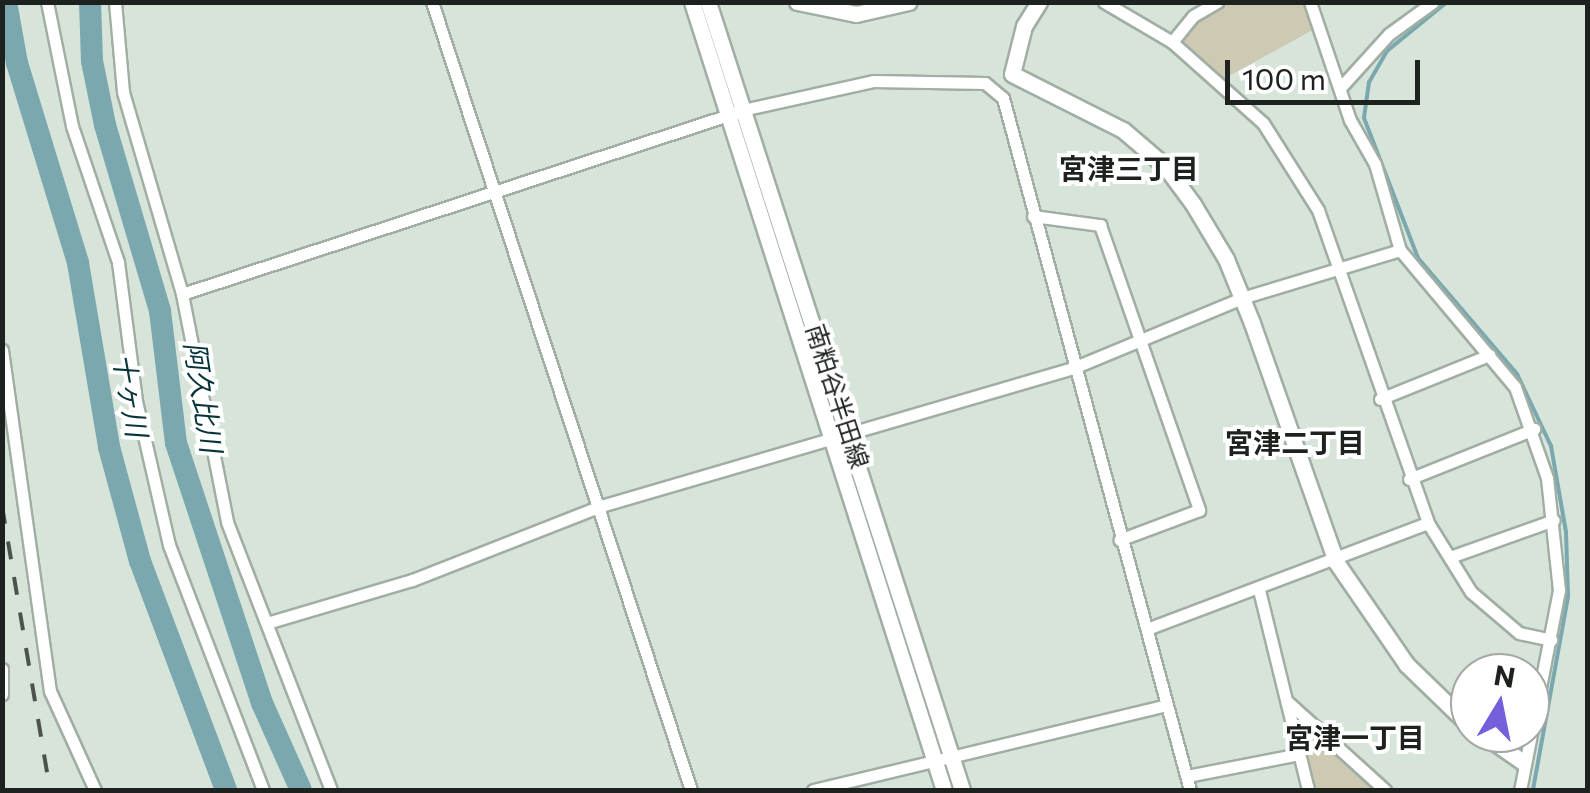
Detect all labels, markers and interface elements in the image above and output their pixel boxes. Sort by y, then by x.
scale bar [1230,40,1425,102]
text: 100 m [1242,59,1326,96]
district label: 宮津三丁目 [1059,151,1199,185]
street label: 南粕谷半田線 [801,320,875,472]
water label: 阿久比川 [179,339,229,455]
water label: 十ヶ川 [107,351,155,439]
district label: 宮津二丁目 [1225,425,1365,459]
north arrow [1450,653,1550,753]
text: N [1492,657,1518,694]
district label: 宮津一丁目 [1285,720,1425,754]

